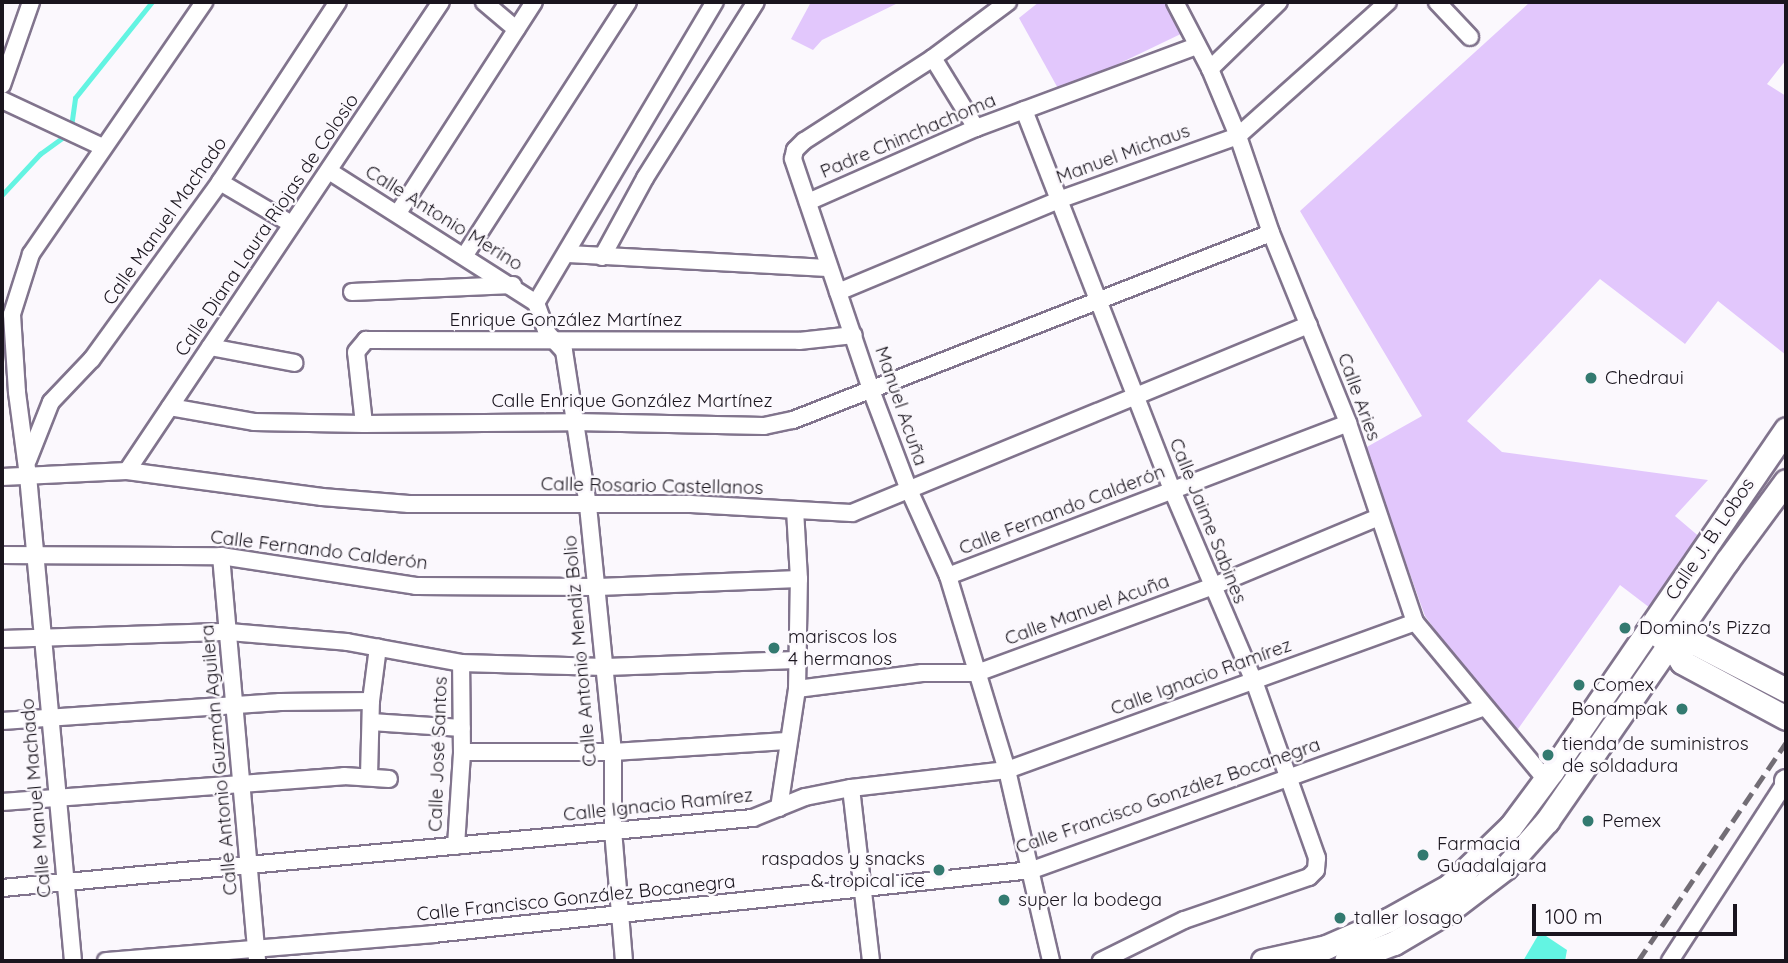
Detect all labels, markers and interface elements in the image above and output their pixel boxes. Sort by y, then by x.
street label: Calle Diana Laura Riojas de Colosio [170,89,364,361]
street label: Padre Chinchachoma [817,89,999,183]
street label: Manuel Michaus [1053,119,1193,189]
street label: Calle Manuel Machado [98,133,232,309]
street label: Calle Antonio Merino [361,160,527,276]
street label: Enrique González Martínez [450,309,682,331]
street label: Manuel Acuña [870,343,932,469]
street label: Calle Aries [1333,350,1385,444]
place label: Chedraui [1605,367,1684,389]
marker: Chedraui [1583,370,1599,386]
street label: Calle Enrique González Martínez [491,390,773,412]
street label: Calle Jaime Sabines [1164,435,1252,607]
street label: Calle Fernando Calderón [956,460,1168,560]
street label: Calle Rosario Castellanos [540,473,764,499]
street label: Calle J. B. Lobos [1661,474,1759,604]
street label: Calle Fernando Calderón [209,525,429,575]
street label: Calle Antonio Mendiz Bolio [559,534,601,768]
street label: Calle Manuel Acuña [1002,570,1172,650]
place label: Domino's Pizza [1639,617,1771,639]
marker: Domino's Pizza [1617,620,1633,636]
street label: Calle Antonio Guzmán Aguilera [196,624,242,896]
place label: mariscos los 4 hermanos [788,626,897,670]
street label: Calle Ignacio Ramírez [1108,634,1294,720]
marker: mariscos los 4 hermanos [766,640,782,656]
place label: Comex [1593,674,1654,696]
street label: Calle José Santos [424,676,452,832]
marker: Comex [1571,677,1587,693]
street label: Calle Manuel Machado [16,697,56,899]
place label: Bonampak [1571,698,1668,720]
marker: Bonampak [1674,701,1690,717]
street label: Calle Francisco González Bocanegra [1013,733,1323,859]
place label: tienda de suministros de soldadura [1562,733,1749,777]
marker: tienda de suministros de soldadura [1540,747,1556,763]
street label: Calle Ignacio Ramírez [562,784,754,826]
place label: Pemex [1602,810,1661,832]
marker: Pemex [1580,813,1596,829]
place label: Farmacia Guadalajara [1437,833,1547,877]
marker: Farmacia Guadalajara [1415,847,1431,863]
place label: raspados y snacks & tropical ice [761,848,925,892]
marker: raspados y snacks & tropical ice [931,862,947,878]
street label: Calle Francisco González Bocanegra [415,870,737,926]
place label: super la bodega [1018,889,1162,911]
scale bar [1536,890,1741,934]
marker: super la bodega [996,892,1012,908]
text: 100 m [1545,903,1603,929]
place label: taller losago [1354,907,1463,929]
marker: taller losago [1332,910,1348,926]

